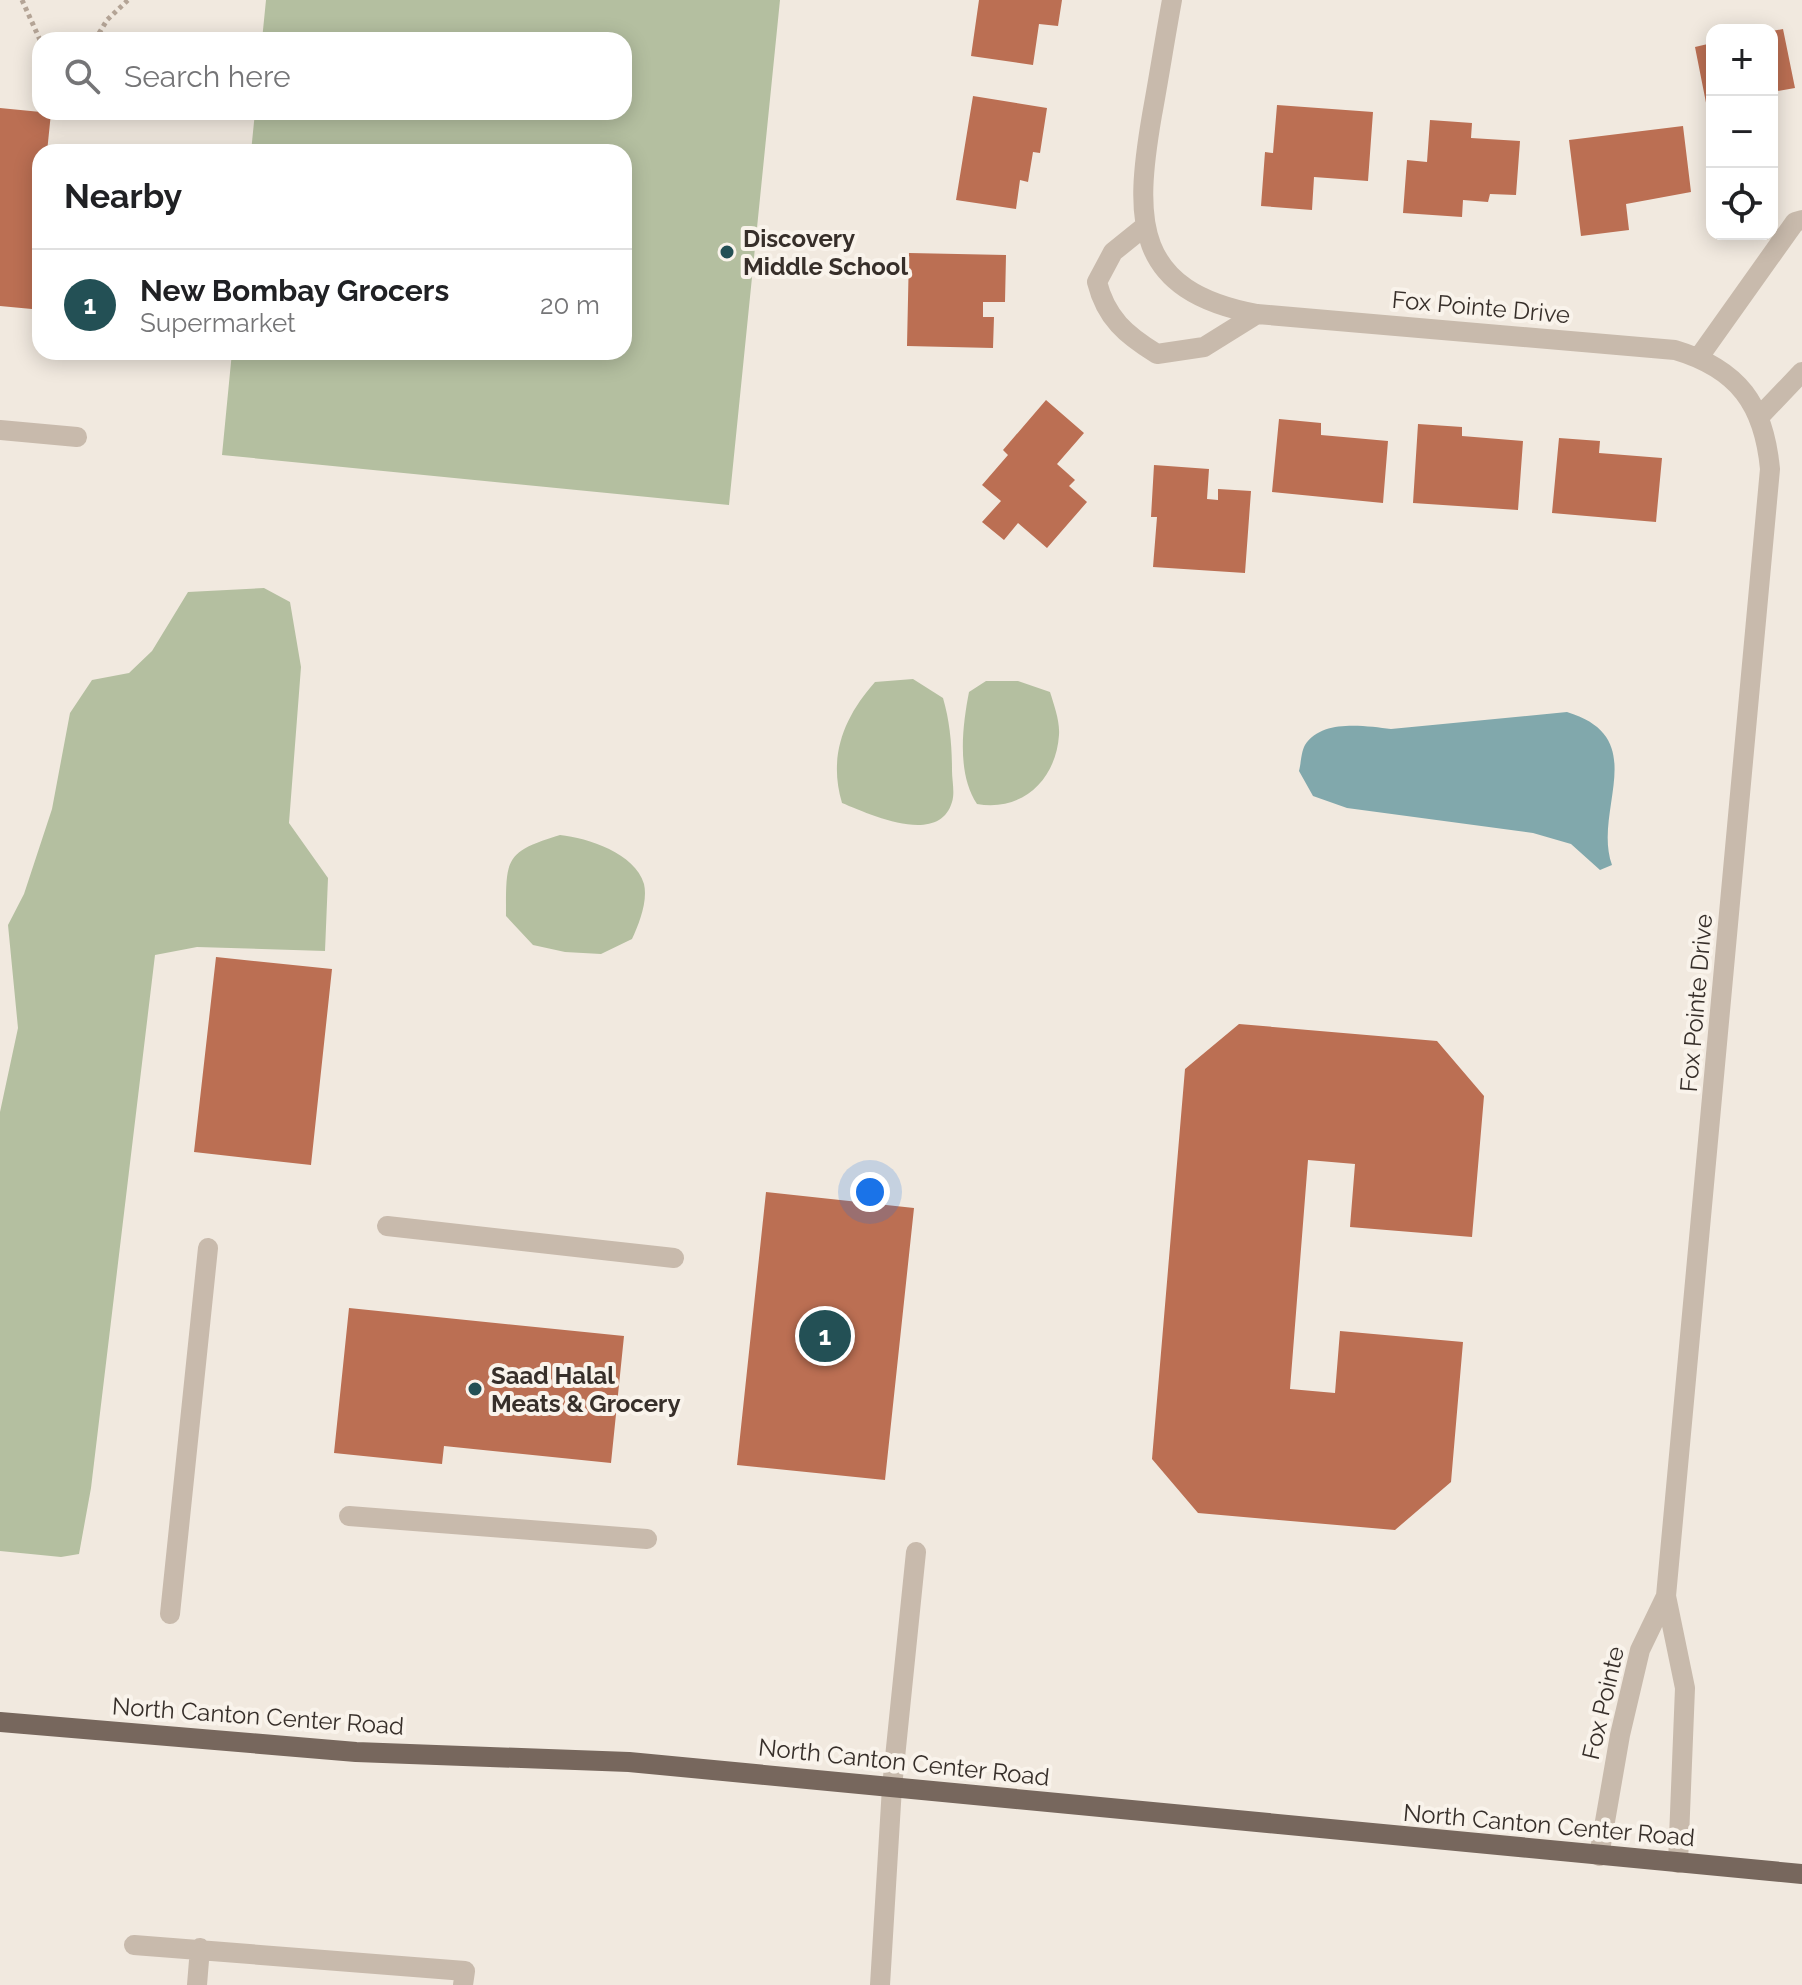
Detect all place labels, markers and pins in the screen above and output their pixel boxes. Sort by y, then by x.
place label: Discovery Middle School [743,224,908,281]
marker: Discovery Middle School [718,243,736,261]
pin: 1 [799,1306,851,1366]
place label: Saad Halal Meats & Grocery [491,1361,681,1418]
marker: Saad Halal Meats & Grocery [466,1380,484,1398]

